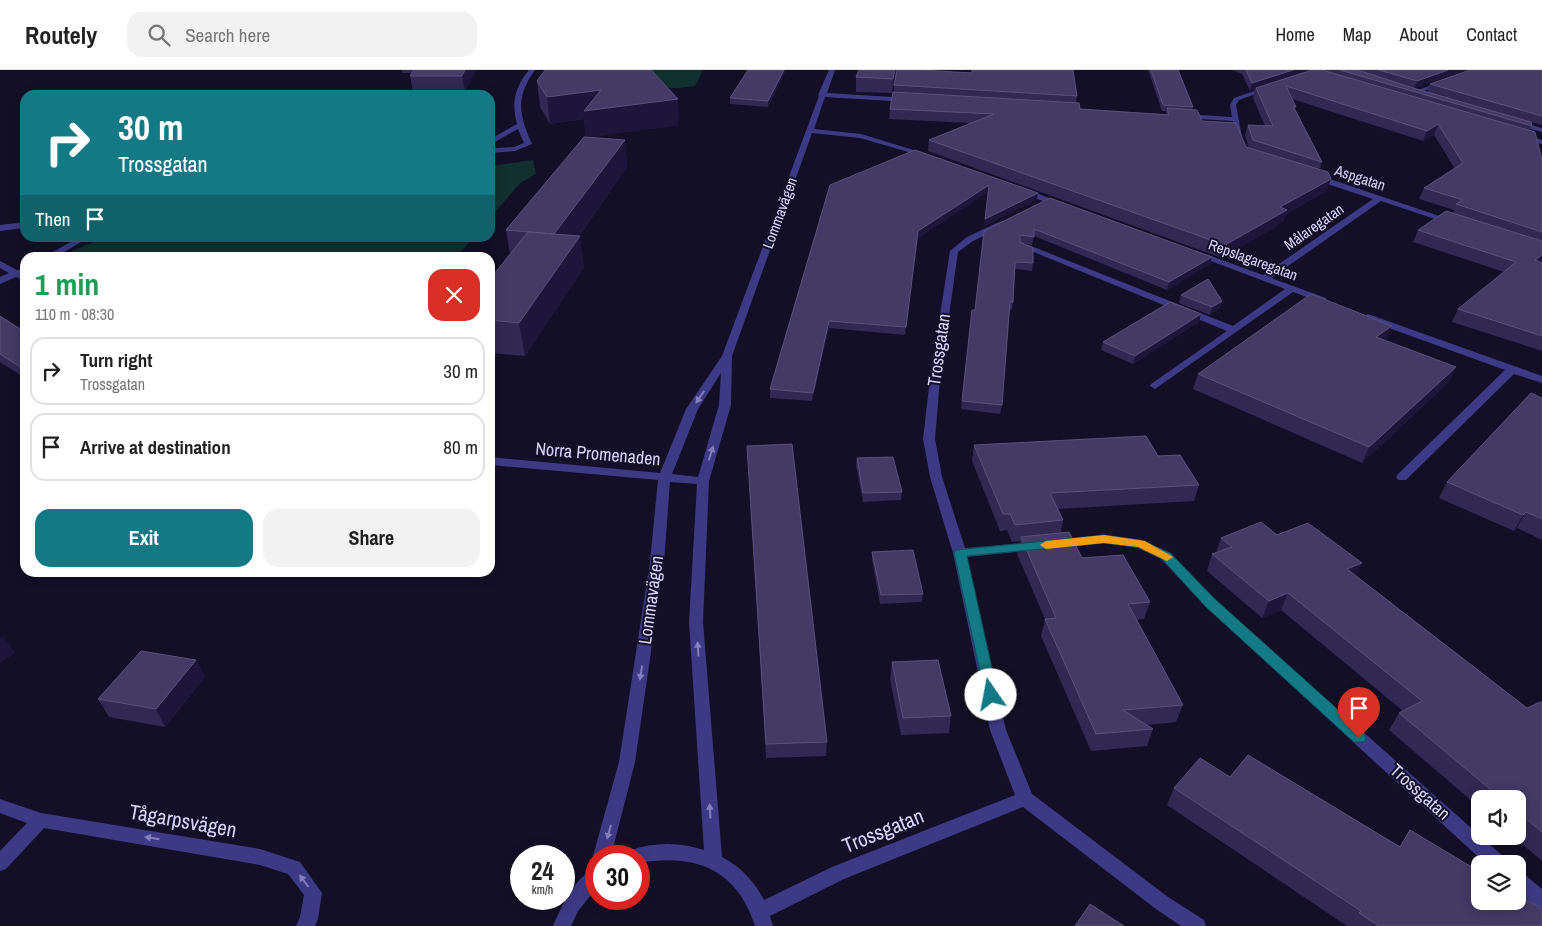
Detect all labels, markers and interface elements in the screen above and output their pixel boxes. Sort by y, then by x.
search box [127,12,477,57]
text: Routely [25,19,97,51]
icon: search [145,21,173,49]
text: Search here [185,22,270,48]
text: Home [1275,22,1315,47]
text: Map [1343,22,1372,47]
text: About [1400,22,1438,47]
text: Contact [1466,22,1517,47]
text: 30 m [118,104,183,151]
icon: right [35,110,100,175]
text: Trossgatan [118,149,208,179]
street label: Aspgatan [1331,159,1388,196]
street label: Lommavägen [757,174,802,251]
street label: Målaregatan [1280,198,1348,255]
icon: arrive [81,205,109,233]
text: Then [35,206,71,232]
street label: Repslagaregatan [1206,234,1301,285]
text: 1 min [35,264,99,304]
button: close [428,269,480,321]
text: 110 m · 08:30 [35,303,114,325]
street label: Trossgatan [921,312,956,388]
text: Turn right [80,347,152,373]
icon: right [37,357,65,385]
text: 30 m [443,358,478,384]
text: Trossgatan [80,373,145,395]
one-way arrow [695,390,705,404]
icon: arrive [37,433,65,461]
text: Arrive at destination [80,434,231,460]
text: 80 m [443,434,478,460]
street label: Norra Promenaden [534,436,662,471]
one-way arrow [708,445,716,460]
button: Exit [35,509,253,567]
button: Share [263,509,480,567]
street label: Lommavägen [632,554,669,646]
one-way arrow [694,641,702,657]
one-way arrow [637,665,645,681]
position arrow [964,668,1016,720]
pin [1338,687,1380,738]
icon: arrive [1345,694,1373,722]
street label: Trossgatan [1385,758,1456,825]
map controls [1471,790,1526,910]
button: sound [1471,790,1526,845]
street label: Tågarpsvägen [127,797,239,844]
street label: Trossgatan [838,801,928,860]
one-way arrow [705,803,713,819]
one-way arrow [604,824,612,839]
one-way arrow [143,834,159,842]
speed limit sign: 30 [585,845,650,910]
text: 24 [531,854,554,888]
button: layers [1471,855,1526,910]
one-way arrow [299,874,309,888]
text: km/h [532,882,553,898]

